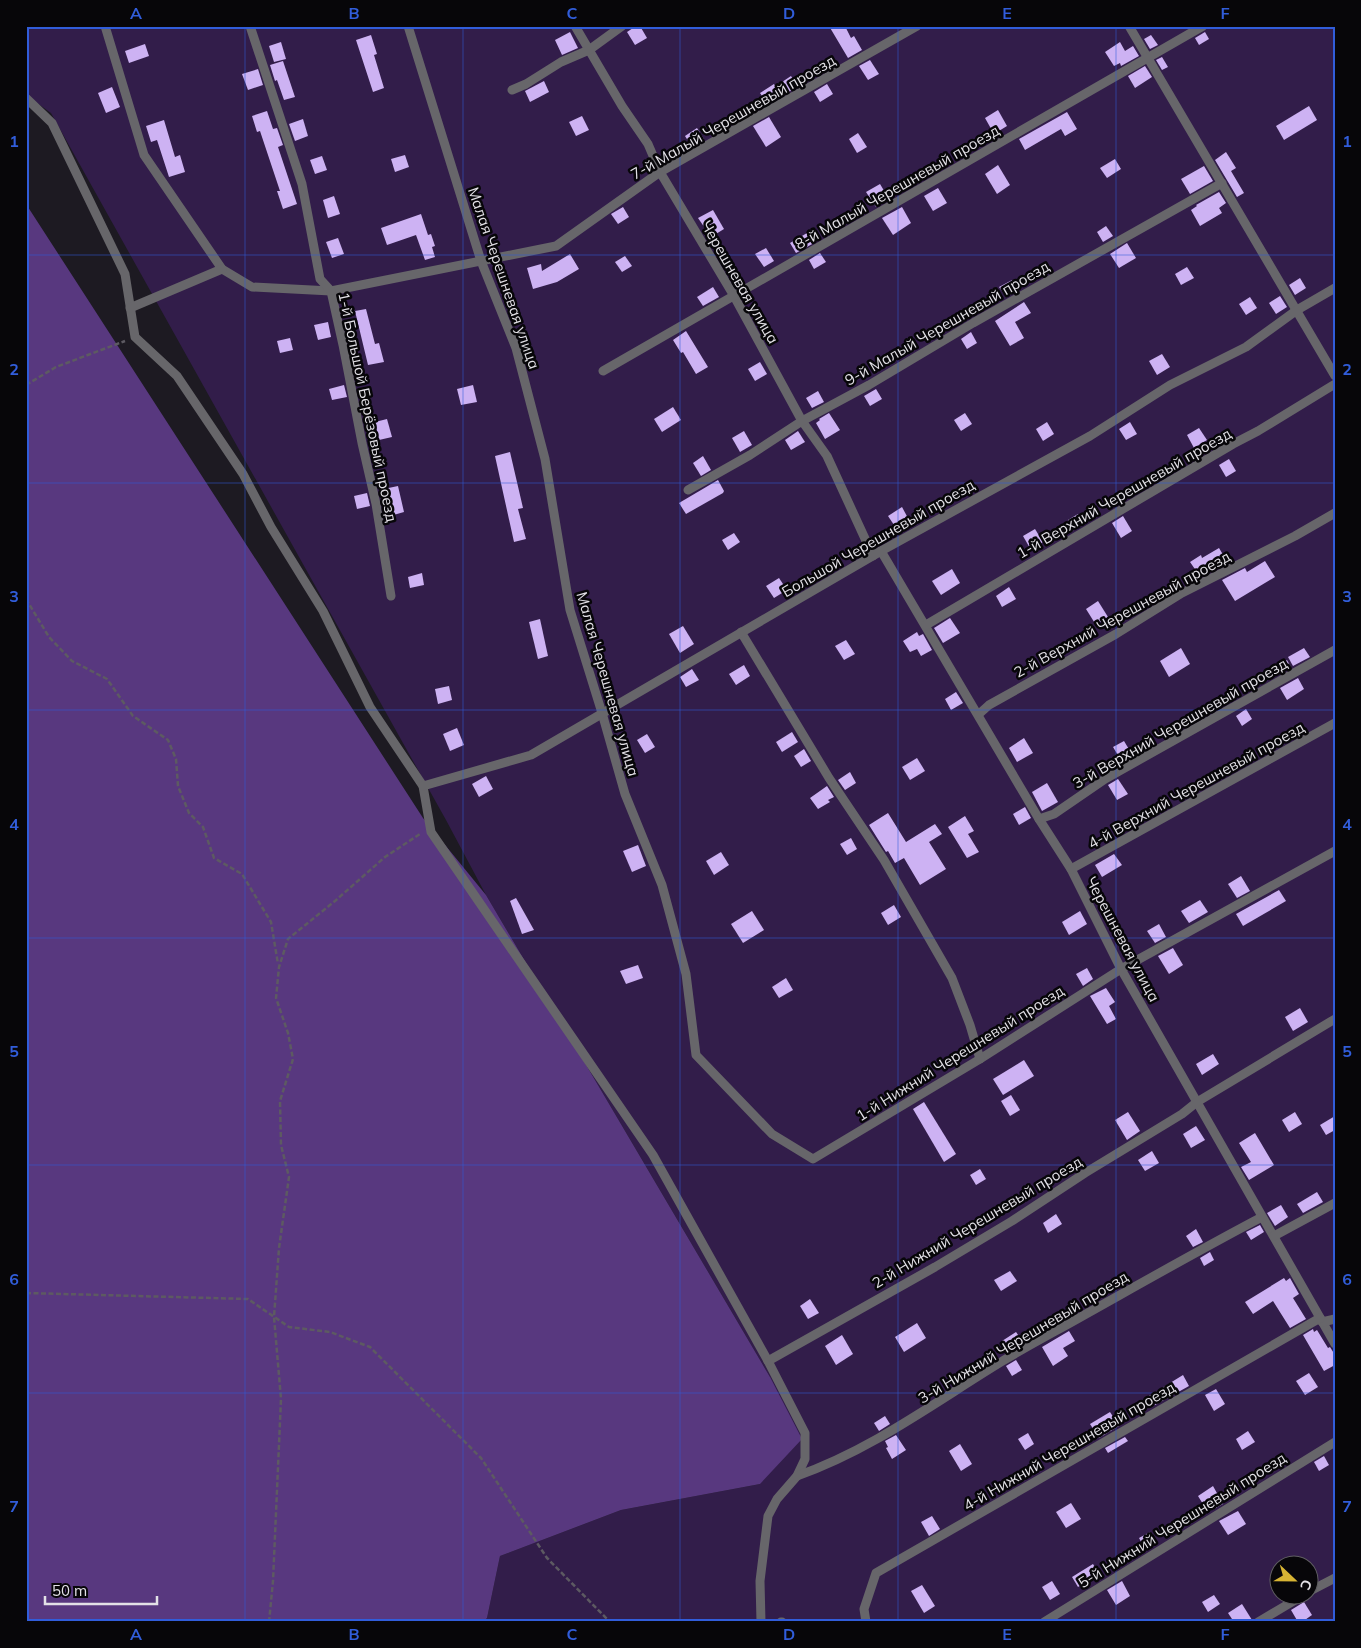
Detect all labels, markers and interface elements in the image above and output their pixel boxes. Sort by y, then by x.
text: A [130,3,142,23]
text: B [348,3,360,23]
text: C [567,3,578,23]
text: D [783,3,795,23]
text: E [1002,3,1012,23]
text: F [1220,3,1230,23]
street label: 7-й Малый Черешневый проезд [627,50,839,184]
street label: 8-й Малый Черешневый проезд [791,120,1003,254]
text: 1 [9,131,19,151]
text: 1 [1342,131,1352,151]
street label: Малая Черешневая улица [464,185,544,371]
street label: Черешневая улица [697,217,783,347]
street label: 9-й Малый Черешневый проезд [841,256,1053,390]
street label: 1-й Большой Берёзовый проезд [334,290,402,524]
text: 2 [9,359,19,379]
text: 2 [1342,359,1352,379]
street label: 1-й Верхний Черешневый проезд [1013,424,1235,562]
street label: Большой Черешневый проезд [778,475,978,601]
street label: 2-й Верхний Черешневый проезд [1010,546,1234,682]
text: 3 [9,586,19,606]
text: 3 [1342,586,1352,606]
street label: Малая Черешневая улица [573,589,643,779]
street label: 3-й Верхний Черешневый проезд [1069,654,1291,792]
street label: 4-й Верхний Черешневый проезд [1084,717,1308,853]
text: 4 [9,814,19,834]
text: 4 [1342,814,1352,834]
street label: Черешневая улица [1082,873,1164,1005]
street label: 1-й Нижний Черешневый проезд [853,981,1067,1125]
text: 5 [9,1041,19,1061]
text: 5 [1342,1041,1352,1061]
street label: 2-й Нижний Черешневый проезд [869,1152,1085,1292]
street label: 3-й Нижний Черешневый проезд [915,1267,1131,1407]
text: 6 [9,1269,19,1289]
text: 6 [1342,1269,1352,1289]
street label: 4-й Нижний Черешневый проезд [960,1377,1178,1515]
street label: 5-й Нижний Черешневый проезд [1075,1448,1289,1592]
text: 7 [9,1496,19,1516]
text: 7 [1342,1496,1352,1516]
north arrow [1268,1556,1318,1606]
scale bar [45,1573,158,1605]
text: С [1296,1577,1316,1593]
text: 50 m [52,1581,87,1600]
text: A [130,1624,142,1644]
text: B [348,1624,360,1644]
text: C [567,1624,578,1644]
text: D [783,1624,795,1644]
text: E [1002,1624,1012,1644]
text: F [1220,1624,1230,1644]

